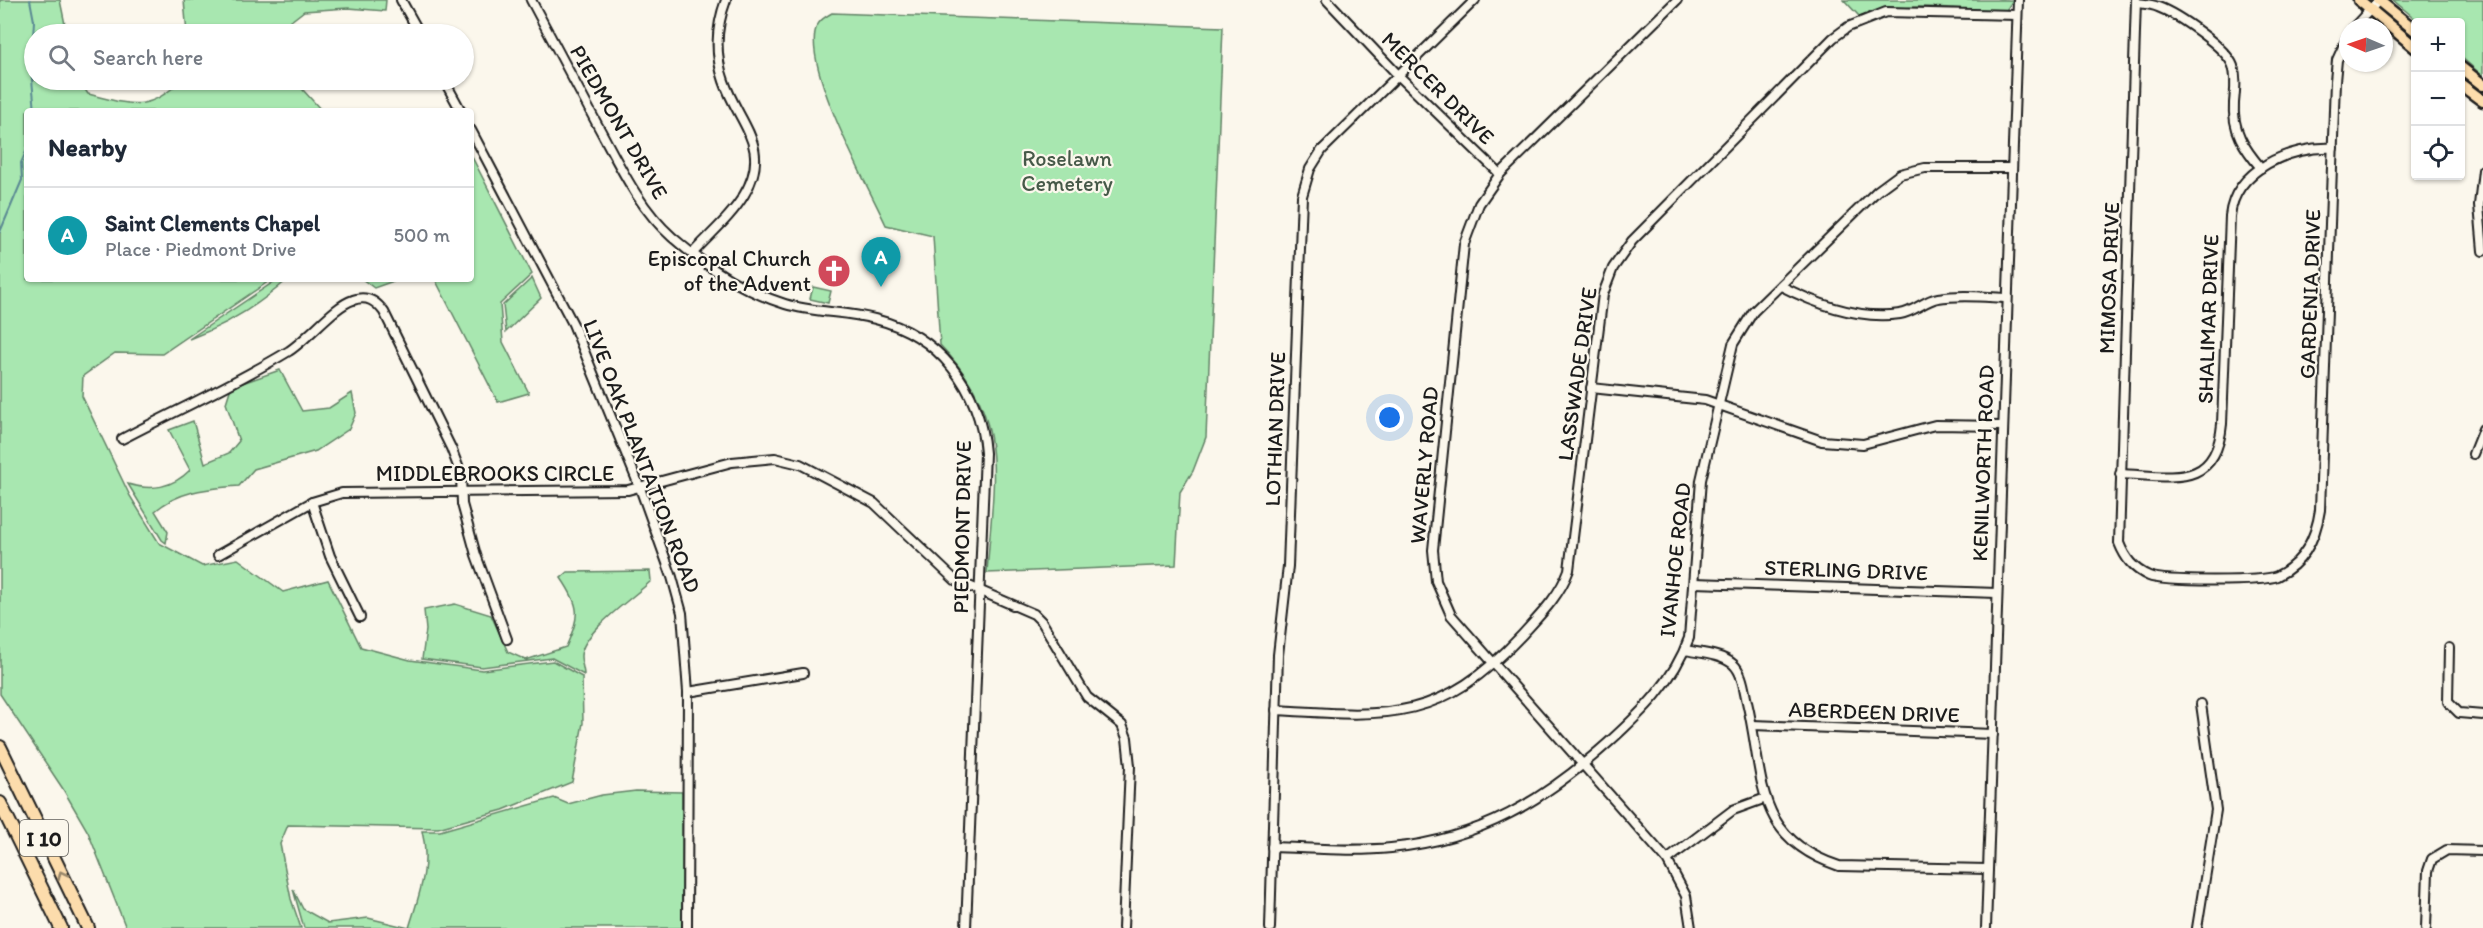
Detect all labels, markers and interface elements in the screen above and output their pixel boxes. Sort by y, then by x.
north arrow [2339,18,2393,72]
map controls [2411,18,2465,180]
button: + [2411,18,2465,72]
search box [24,24,474,90]
street label: MERCER DRIVE [1376,26,1500,150]
street label: PIEDMONT DRIVE [564,40,674,204]
icon: search [45,41,78,74]
text: Search here [93,44,203,71]
button: − [2411,72,2465,126]
button: locate [2411,126,2465,180]
text: Nearby [48,131,127,163]
park label: Roselawn Cemetery [1021,145,1113,197]
street label: MIMOSA DRIVE [2093,201,2125,355]
street label: GARDENIA DRIVE [2294,209,2326,379]
text: Saint Clements Chapel [105,210,320,237]
text: A [61,223,74,247]
text: 500 m [394,223,450,247]
street label: SHALIMAR DRIVE [2192,234,2224,404]
text: Place · Piedmont Drive [105,237,296,261]
pin: A [862,238,900,287]
place label: Episcopal Church of the Advent [648,245,811,297]
church icon: Episcopal Church of the Advent [816,253,852,289]
street label: LASSWADE DRIVE [1551,285,1603,463]
street label: LIVE OAK PLANTATION ROAD [577,315,707,597]
street label: LOTHIAN DRIVE [1259,351,1291,507]
street label: KENILWORTH ROAD [1966,364,2000,562]
street label: WAVERLY ROAD [1404,385,1444,545]
your location [1375,403,1404,432]
street label: PIEDMONT DRIVE [947,440,977,614]
street label: MIDDLEBROOKS CIRCLE [376,460,614,487]
street label: IVANHOE ROAD [1653,481,1697,639]
street label: STERLING DRIVE [1764,554,1928,586]
street label: ABERDEEN DRIVE [1788,696,1960,728]
road number: I 10 [20,820,68,856]
one-way arrow [58,871,70,882]

